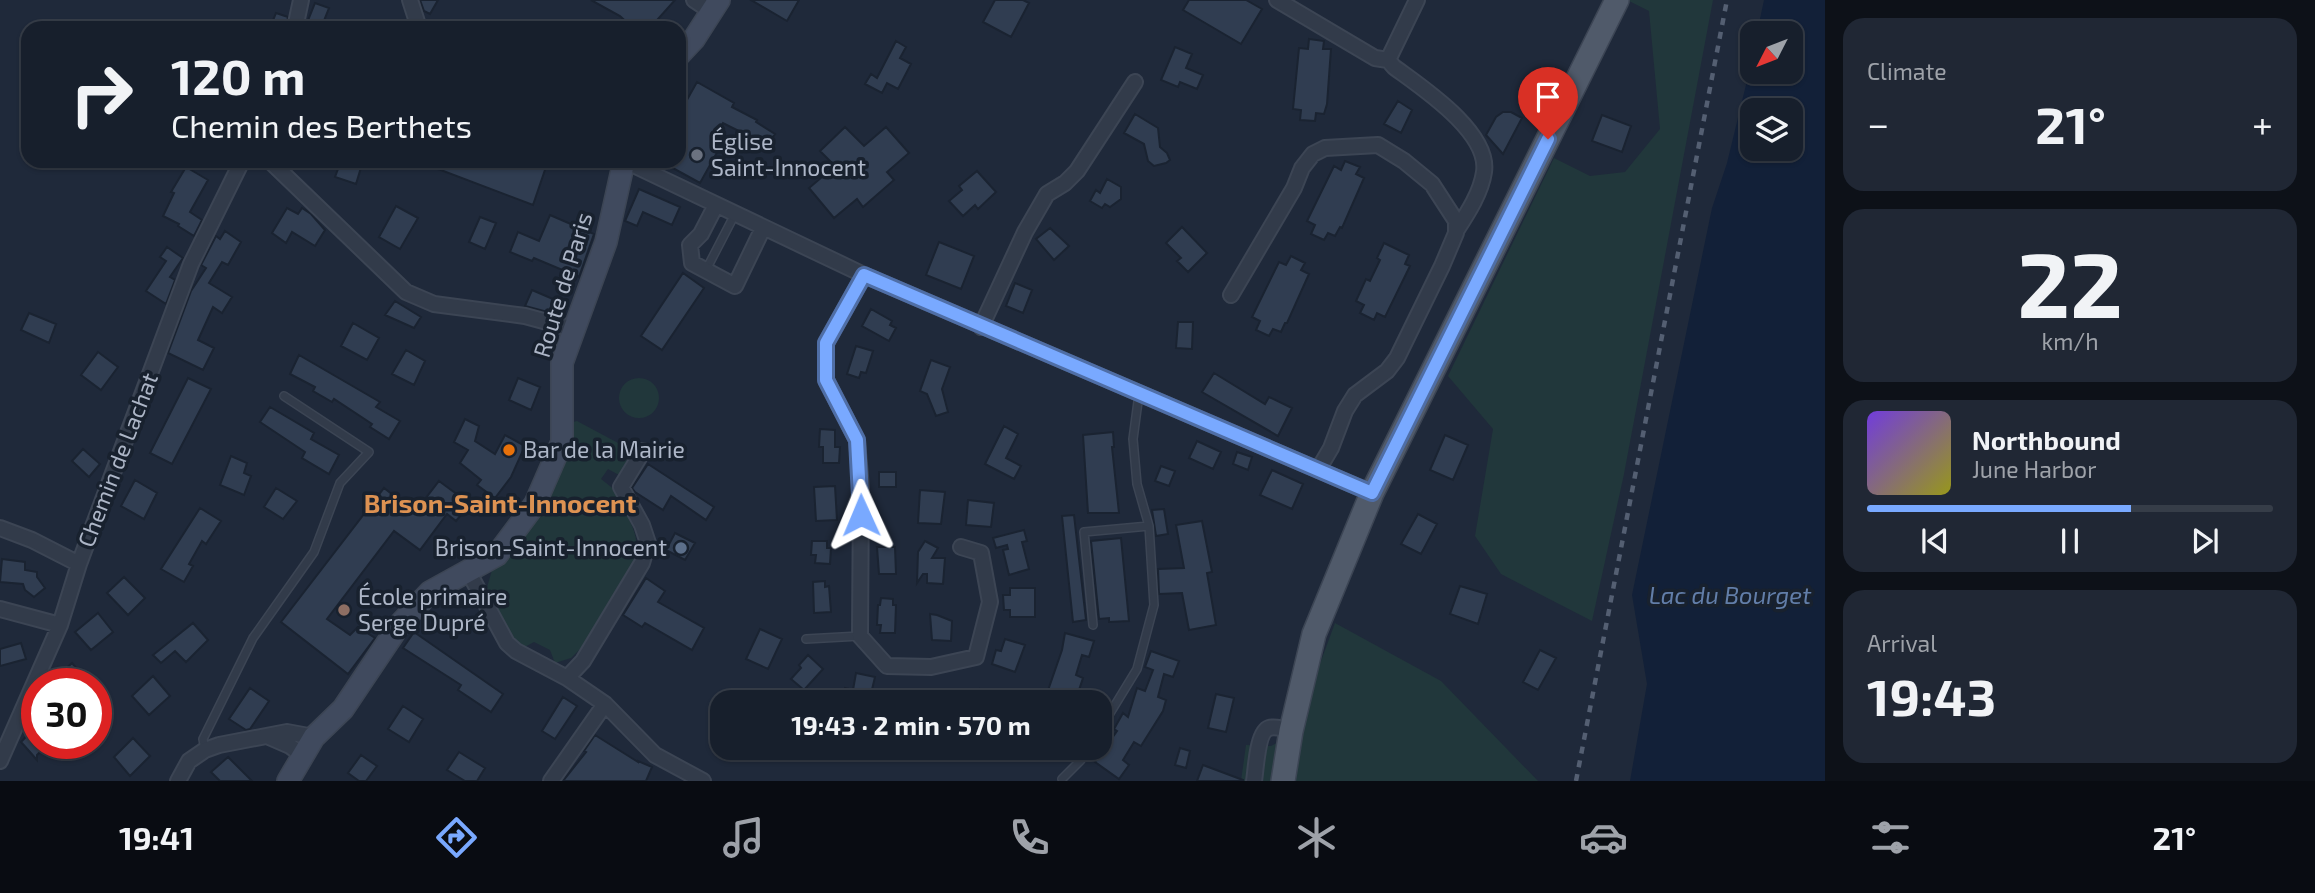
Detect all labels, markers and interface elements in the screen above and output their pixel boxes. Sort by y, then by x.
north arrow [1740,21,1802,84]
map controls [1740,21,1803,161]
text: 120 m [171,46,305,105]
icon: right [56,49,147,140]
text: Climate [1867,57,1947,85]
pin [1518,67,1578,139]
icon: arrive [1529,78,1567,116]
text: 21° [2035,92,2106,154]
button: layers [1740,98,1803,161]
text: − [1867,100,1889,146]
text: + [2252,100,2273,146]
text: Chemin des Berthets [171,106,472,144]
place label: Église Saint-Innocent [711,127,866,181]
marker: Église Saint-Innocent [689,147,705,163]
street label: Route de Paris [527,209,597,360]
text: 22 [2017,227,2123,336]
text: km/h [2041,327,2099,355]
street label: Chemin de Lachat [71,368,163,551]
text: Northbound [1972,424,2121,455]
place label: Bar de la Mairie [523,435,685,463]
marker: Bar de la Mairie [501,442,517,458]
text: June Harbor [1972,455,2096,483]
position arrow [824,478,898,552]
district label: Brison-Saint-Innocent [364,487,637,518]
icon: previous [1916,522,1954,560]
icon: pause [2051,522,2089,560]
icon: next [2186,522,2224,560]
place label: Brison-Saint-Innocent [435,533,667,561]
marker: Brison-Saint-Innocent [673,540,689,556]
water label: Lac du Bourget [1649,580,1812,609]
place label: École primaire Serge Dupré [358,582,507,636]
marker: École primaire Serge Dupré [336,602,352,618]
text: Arrival [1867,629,1937,657]
text: 19:43 [1867,664,1996,726]
speed limit sign: 30 [21,668,112,759]
text: 19:43 · 2 min · 570 m [791,709,1031,740]
icon: directions [432,813,481,862]
icon: music [719,813,768,862]
icon: phone [1005,813,1054,862]
icon: climate [1292,813,1341,862]
icon: car [1579,813,1628,862]
icon: filters [1866,813,1915,862]
text: 19:41 [119,818,194,856]
text: 21° [2153,818,2196,856]

